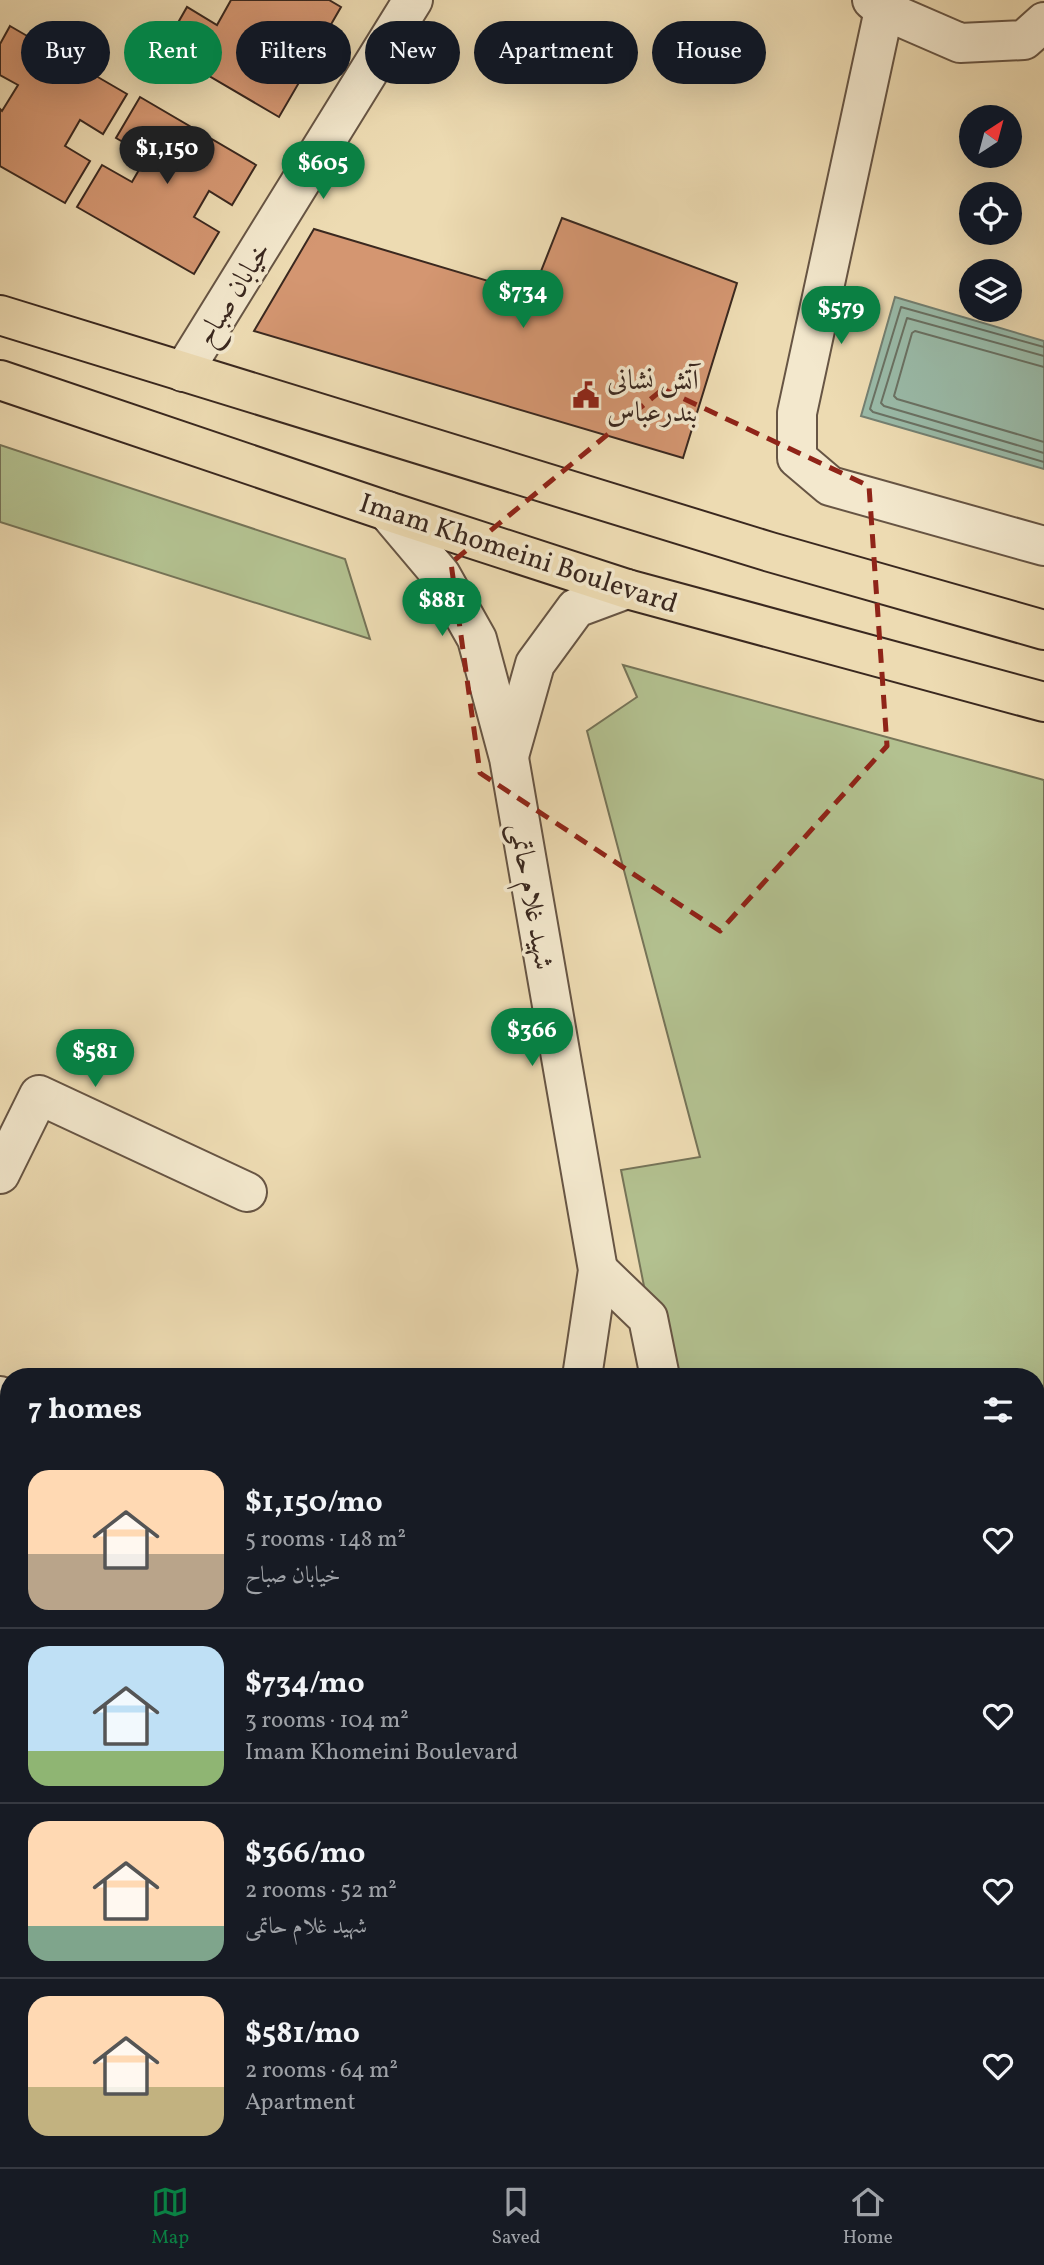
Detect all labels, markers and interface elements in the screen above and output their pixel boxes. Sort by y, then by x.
chip: Buy [21,21,110,84]
chip: Rent [124,21,222,84]
chip: Filters [236,21,351,84]
chip: New [365,21,460,84]
chip: Apartment [474,21,638,84]
chip: House [652,21,766,84]
north arrow [959,105,1022,168]
map controls [959,105,1022,322]
pin: $1,150 [110,127,224,186]
text: $1,150 [136,133,198,165]
pin: $605 [282,142,364,201]
text: $605 [298,148,348,180]
button: locate [959,182,1022,245]
street label: خیابان صباح [187,235,285,356]
button: layers [959,259,1022,322]
pin: $734 [482,270,564,330]
text: $734 [498,277,548,309]
pin: $579 [800,286,882,346]
text: $579 [817,293,865,325]
place label: آتش نشانی بندرعباس [607,362,702,433]
public building icon: آتش نشانی بندرعباس [571,380,601,410]
street label: Imam Khomeini Boulevard [354,484,682,624]
pin: $881 [401,578,483,638]
text: $881 [418,585,466,617]
street label: شهید غلام حاتمی [495,820,563,974]
pin: $366 [491,1009,573,1068]
text: $366 [507,1015,557,1047]
pin: $581 [54,1030,136,1089]
text: $581 [72,1036,118,1068]
text: 7 homes [28,1389,142,1431]
icon: filters [979,1391,1017,1429]
text: $1,150/mo [245,1482,383,1524]
icon: home [84,1498,168,1582]
icon: heart [979,1521,1017,1559]
text: 5 rooms · 148 m² [245,1524,406,1556]
text: خیابان صباح [245,1560,340,1592]
text: $734/mo [245,1663,365,1705]
icon: home [84,1674,168,1758]
icon: heart [979,1697,1017,1735]
text: 3 rooms · 104 m² [245,1705,409,1737]
text: Imam Khomeini Boulevard [245,1737,518,1769]
text: $366/mo [245,1833,365,1875]
icon: home [84,1849,168,1933]
icon: heart [979,1872,1017,1910]
text: 2 rooms · 52 m² [245,1875,397,1907]
text: شهید غلام حاتمی [245,1911,367,1943]
text: $581/mo [245,2013,360,2055]
icon: home [84,2024,168,2108]
icon: heart [979,2047,1017,2085]
text: 2 rooms · 64 m² [245,2055,398,2087]
text: Apartment [245,2087,356,2119]
tab: Map [151,2183,189,2251]
tab: Saved [491,2183,540,2251]
tab: Home [843,2183,893,2251]

